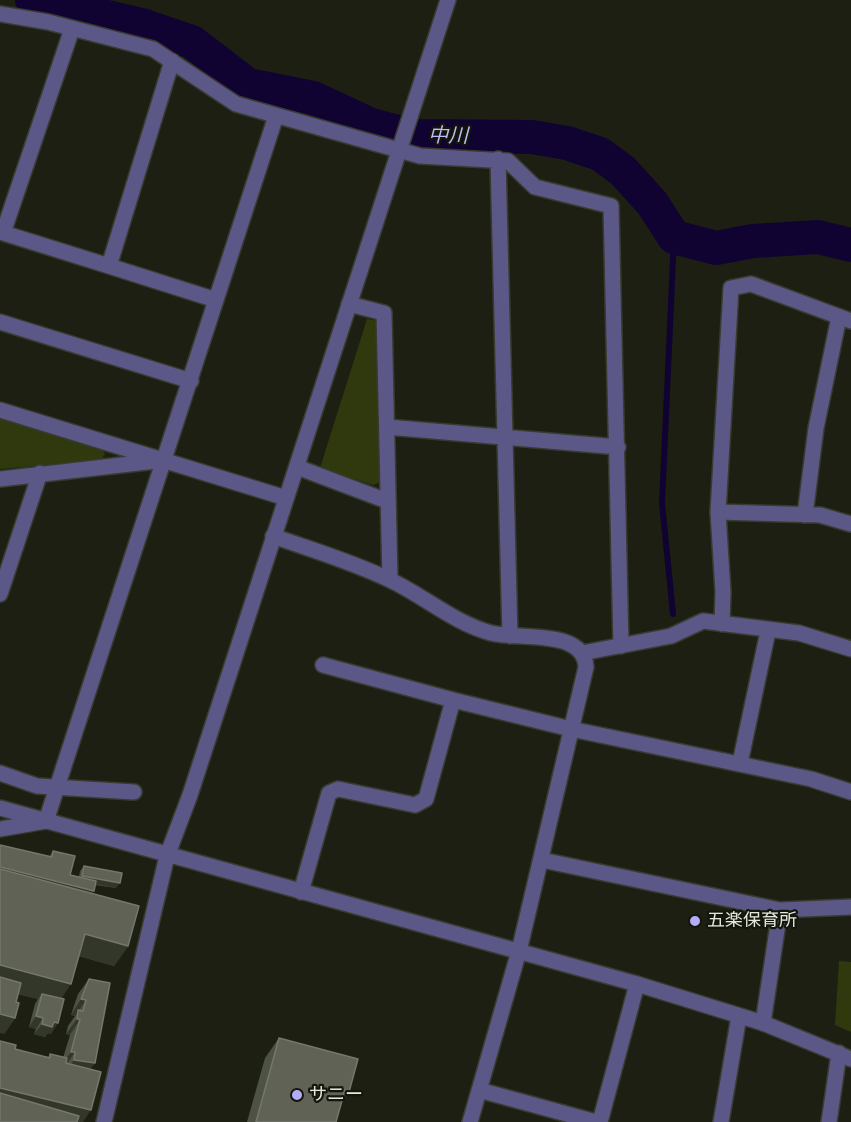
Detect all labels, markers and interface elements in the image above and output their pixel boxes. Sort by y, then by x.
water label: 中川 [428,124,468,148]
place label: 五楽保育所 [707,910,797,932]
marker: 五楽保育所 [688,914,702,928]
place label: サニー [309,1084,363,1106]
marker: サニー [290,1088,304,1102]

